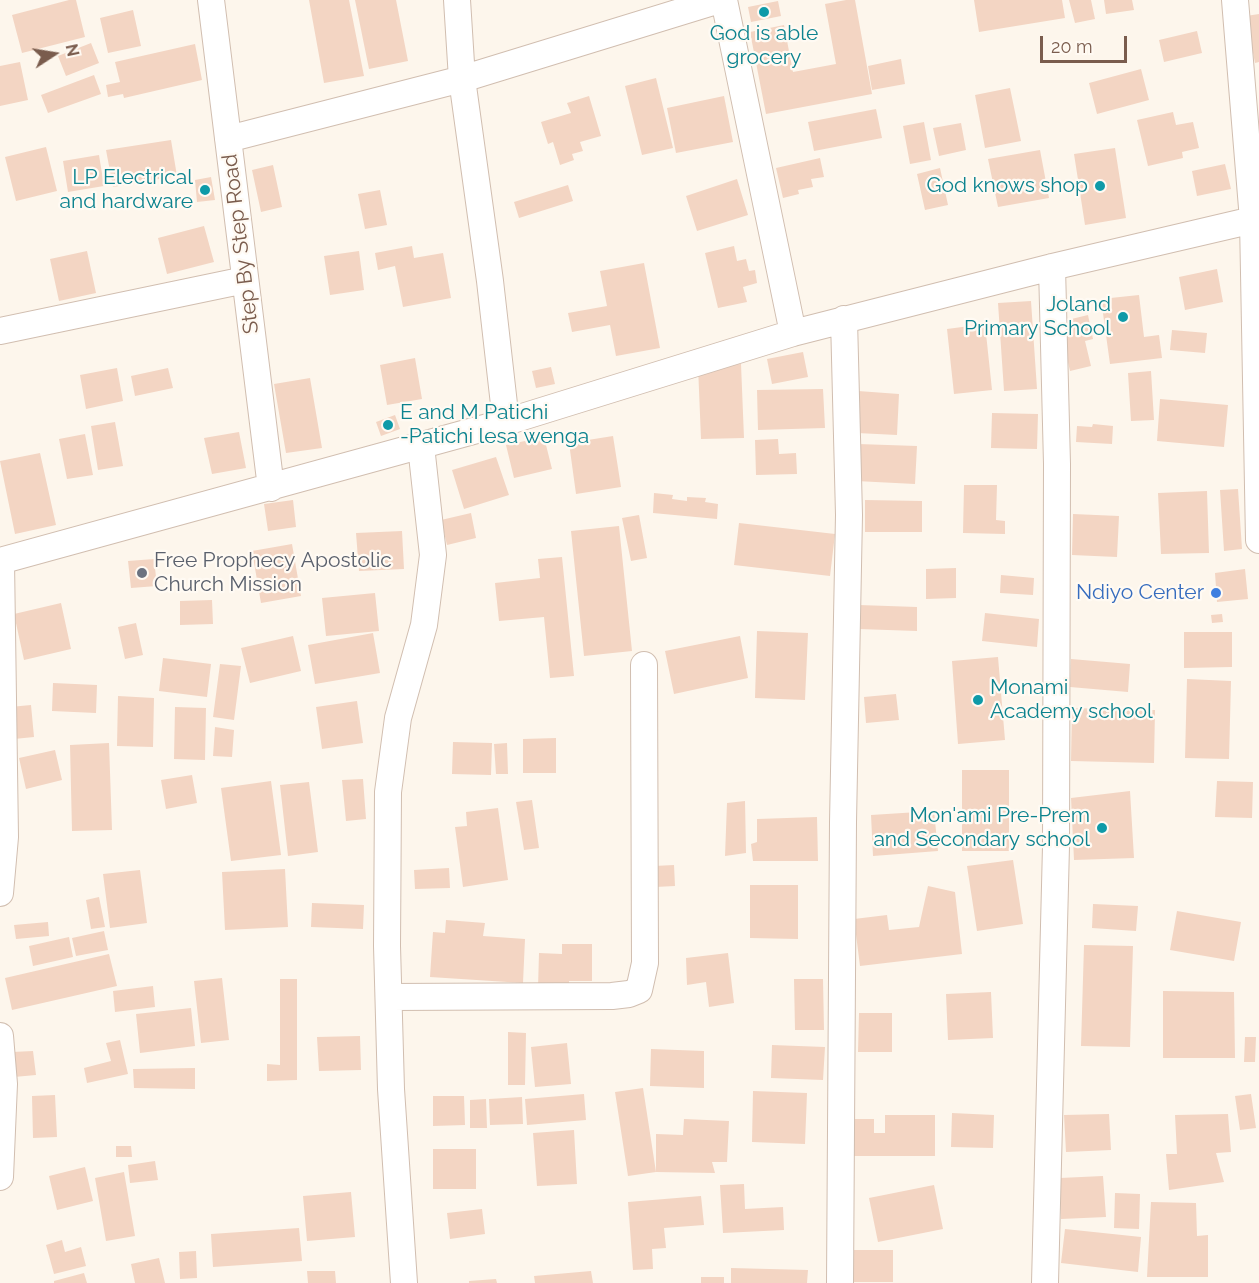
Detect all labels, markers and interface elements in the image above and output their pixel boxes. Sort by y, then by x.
marker: God is able grocery [757,5,771,19]
place label: God is able grocery [710,21,818,71]
north arrow [24,24,84,84]
scale bar [1043,24,1130,62]
text: 20 m [1051,36,1093,57]
text: N [62,42,83,58]
street label: Step By Step Road [217,153,265,335]
place label: LP Electrical and hardware [59,165,193,215]
place label: God knows shop [926,173,1088,199]
marker: God knows shop [1093,179,1107,193]
marker: LP Electrical and hardware [198,183,212,197]
place label: Joland Primary School [964,292,1111,342]
marker: Joland Primary School [1116,310,1130,324]
place label: E and M Patichi -Patichi lesa wenga [400,400,589,450]
marker: E and M Patichi -Patichi lesa wenga [381,418,395,432]
place label: Free Prophecy Apostolic Church Mission [154,548,392,598]
marker: Free Prophecy Apostolic Church Mission [135,566,149,580]
place label: Ndiyo Center [1076,580,1204,606]
marker: Ndiyo Center [1209,586,1223,600]
place label: Monami Academy school [990,675,1153,725]
marker: Monami Academy school [971,693,985,707]
place label: Mon'ami Pre-Prem and Secondary school [873,803,1090,853]
marker: Mon'ami Pre-Prem and Secondary school [1095,821,1109,835]

